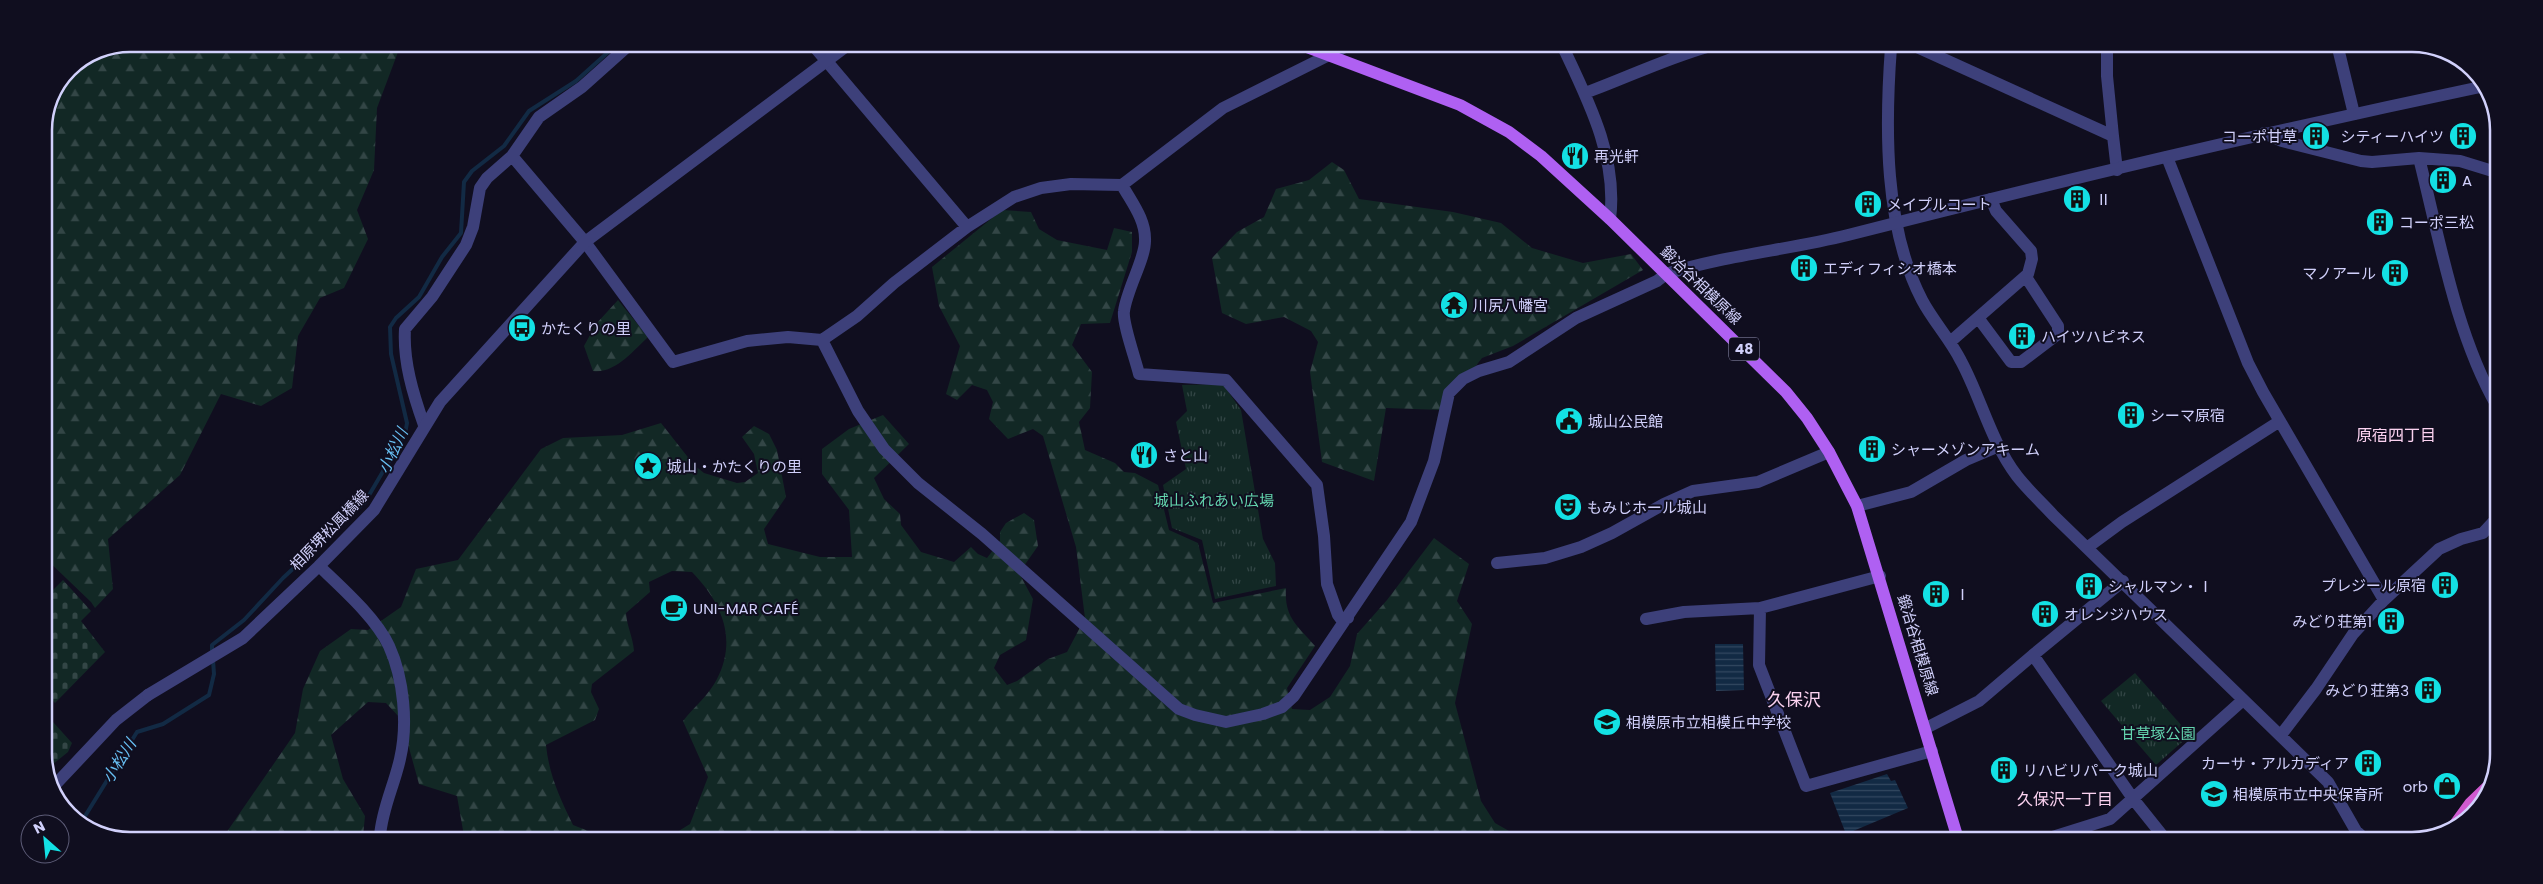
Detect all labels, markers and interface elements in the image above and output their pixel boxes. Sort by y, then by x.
building icon: コーポ甘草 [2301,121,2331,151]
building icon: シティーハイツ [2448,121,2478,151]
place label: コーポ甘草 [2222,126,2297,147]
place label: シティーハイツ [2340,126,2444,147]
restaurant icon: 再光軒 [1560,141,1590,171]
place label: 再光軒 [1594,146,1639,167]
building icon: A [2428,165,2458,195]
place label: A [2462,170,2472,191]
building icon: Ⅱ [2062,184,2092,214]
building icon: メイプルコート [1853,189,1883,219]
place label: Ⅱ [2096,189,2111,210]
place label: メイプルコート [1887,194,1992,215]
building icon: コーポ三松 [2365,207,2395,237]
place label: コーポ三松 [2399,212,2474,233]
street label: 鍛冶谷相模原線 [1656,241,1746,329]
building icon: エディフィシオ橋本 [1789,253,1819,283]
place label: エディフィシオ橋本 [1823,258,1957,279]
building icon: マノアール [2380,258,2410,288]
place label: マノアール [2302,263,2376,284]
temple icon: 川尻八幡宮 [1439,290,1469,320]
place label: 川尻八幡宮 [1473,295,1548,316]
bus stop icon: かたくりの里 [507,313,537,343]
place label: かたくりの里 [541,318,631,339]
building icon: ハイツハピネス [2007,321,2037,351]
place label: ハイツハピネス [2041,326,2146,347]
road number: 48 [1729,338,1759,360]
building icon: シーマ原宿 [2116,400,2146,430]
place label: シーマ原宿 [2150,405,2225,426]
public building icon: 城山公民館 [1554,406,1584,436]
place label: 城山公民館 [1588,411,1663,432]
water label: 小松川 [372,423,414,478]
district label: 原宿四丁目 [2356,424,2436,447]
building icon: シャーメゾンアキーム [1857,434,1887,464]
place label: シャーメゾンアキーム [1891,439,2040,460]
restaurant icon: さと山 [1129,440,1159,470]
place label: さと山 [1163,445,1208,466]
place icon: 城山・かたくりの里 [633,451,663,481]
place label: 城山・かたくりの里 [667,456,802,477]
street label: 相原堺松風橋線 [285,485,373,575]
park label: 城山ふれあい広場 [1154,490,1274,511]
theatre icon: もみじホール城山 [1553,492,1583,522]
place label: もみじホール城山 [1587,497,1707,518]
building icon: プレジール原宿 [2430,570,2460,600]
building icon: シャルマン・Ⅰ [2074,571,2104,601]
place label: プレジール原宿 [2321,575,2426,596]
place label: シャルマン・Ⅰ [2108,576,2213,597]
building icon: Ⅰ [1921,579,1951,609]
place label: Ⅰ [1955,584,1970,605]
street label: 鍛冶谷相模原線 [1893,592,1943,698]
cafe icon: UNI-MAR CAFÉ [659,593,689,623]
place label: UNI-MAR CAFÉ [693,598,799,619]
building icon: オレンジハウス [2030,599,2060,629]
place label: オレンジハウス [2064,604,2168,625]
building icon: みどり荘第1 [2376,606,2406,636]
place label: みどり荘第1 [2292,611,2372,632]
building icon: みどり荘第3 [2413,675,2443,705]
place label: みどり荘第3 [2325,680,2409,701]
district label: 久保沢 [1767,687,1821,712]
school or university icon: 相模原市立相模丘中学校 [1592,707,1622,737]
place label: 相模原市立相模丘中学校 [1626,712,1791,733]
park label: 甘草塚公園 [2120,723,2196,744]
water label: 小松川 [97,733,143,787]
building icon: カーサ・アルカディア [2353,748,2383,778]
place label: カーサ・アルカディア [2201,753,2349,774]
building icon: リハビリパーク城山 [1989,755,2019,785]
place label: リハビリパーク城山 [2023,760,2158,781]
shop icon: orb [2432,771,2462,801]
place label: orb [2403,776,2428,797]
school or university icon: 相模原市立中央保育所 [2199,779,2229,809]
place label: 相模原市立中央保育所 [2233,784,2383,805]
district label: 久保沢一丁目 [2017,788,2113,811]
north arrow [20,814,70,864]
text: N [30,816,48,839]

